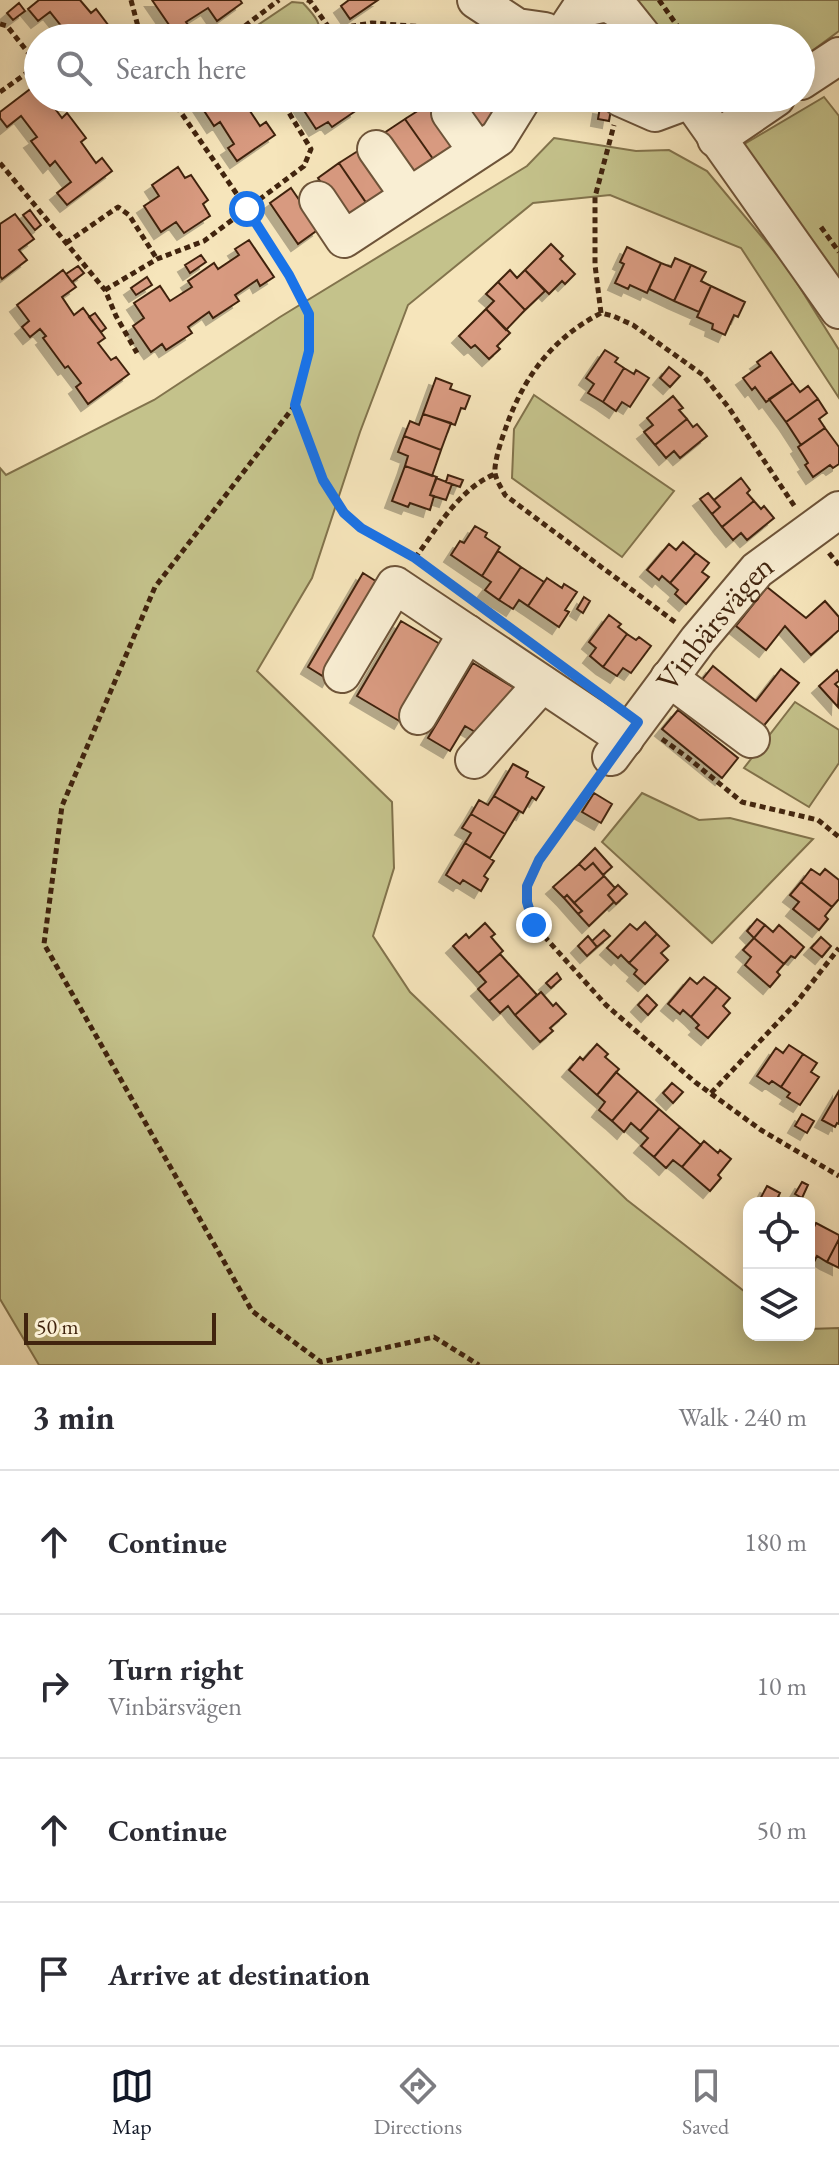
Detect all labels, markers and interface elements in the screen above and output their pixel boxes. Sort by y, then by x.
search box [24,24,815,112]
icon: search [52,46,96,90]
text: Search here [116,49,246,88]
route start [229,191,265,227]
street label: Vinbärsvägen [646,544,782,699]
route end [516,907,552,943]
map controls [743,1197,815,1341]
button: locate [743,1197,815,1269]
button: layers [743,1269,815,1341]
scale bar [24,1309,216,1345]
text: 50 m [36,1312,79,1341]
text: 3 min [32,1395,115,1439]
text: Walk · 240 m [679,1400,807,1434]
icon: ahead [32,1520,76,1564]
text: Continue [108,1523,227,1562]
text: 180 m [744,1525,807,1559]
text: Turn right [108,1650,244,1689]
icon: right [32,1664,76,1708]
text: 10 m [757,1669,807,1703]
text: Vinbärsvägen [108,1689,242,1723]
icon: ahead [32,1808,76,1852]
text: Continue [108,1811,227,1850]
text: 50 m [757,1813,807,1847]
icon: arrive [32,1952,76,1996]
text: Arrive at destination [108,1955,370,1994]
tab: Map [110,2064,154,2141]
tab: Directions [374,2064,462,2141]
tab: Saved [682,2064,729,2141]

